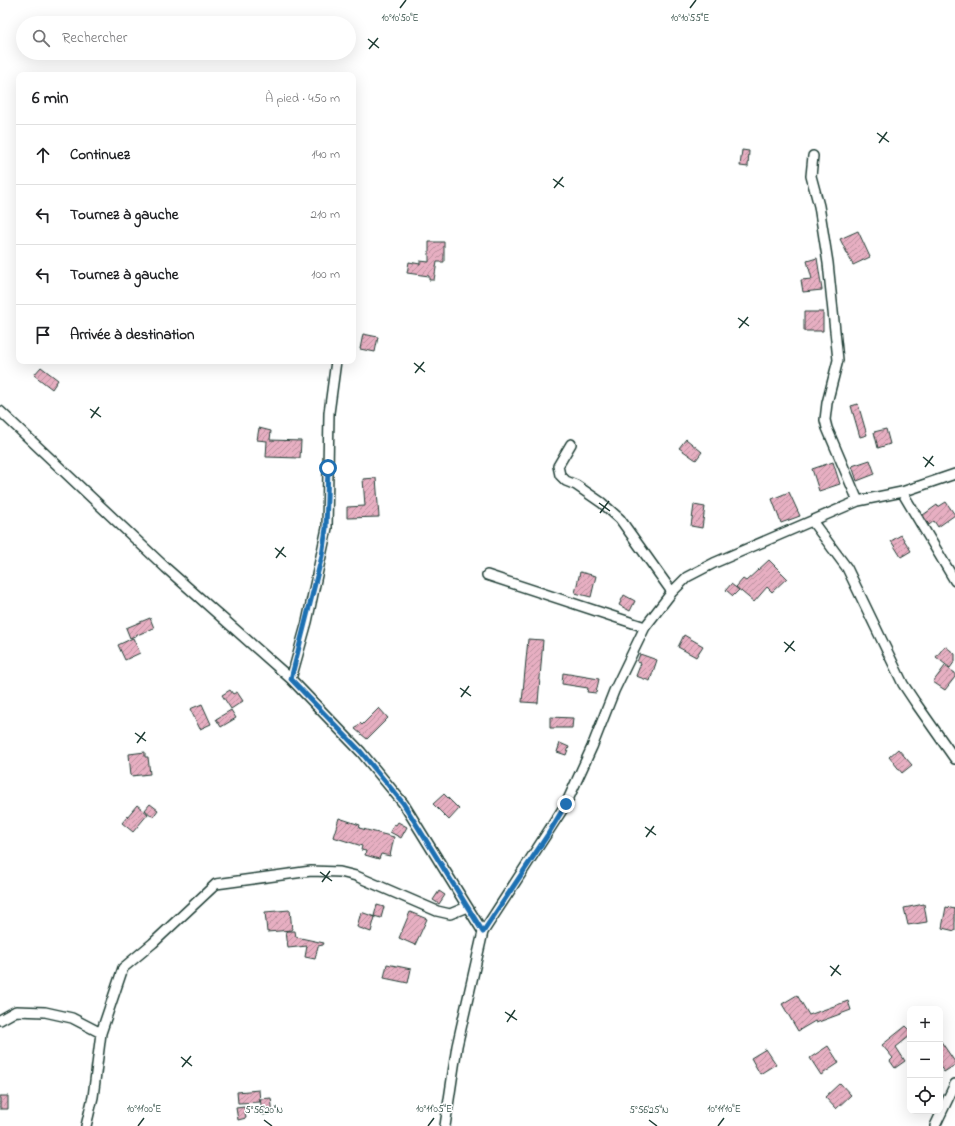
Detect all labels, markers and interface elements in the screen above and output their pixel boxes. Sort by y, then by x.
text: 10°10'50"E [381,11,419,26]
text: 10°10'55"E [671,11,709,26]
search box [16,16,356,60]
icon: search [30,27,52,49]
text: Rechercher [62,27,127,49]
text: 6 min [32,86,68,111]
text: À pied · 450 m [265,89,340,108]
icon: ahead [32,144,54,166]
text: Continuez [70,144,130,166]
text: 140 m [312,145,340,164]
icon: left [32,204,54,226]
text: Tournez à gauche [70,204,178,226]
text: 210 m [310,205,340,224]
icon: left [32,264,54,286]
text: Tournez à gauche [70,264,178,286]
text: 100 m [311,265,340,284]
icon: arrive [32,324,54,346]
text: Arrivée à destination [70,324,195,346]
route start [319,459,337,477]
route end [557,795,575,813]
map controls [907,1006,943,1114]
button: + [907,1006,943,1042]
button: − [907,1042,943,1078]
button: locate [907,1078,943,1114]
text: 10°11'00"E [127,1102,161,1117]
text: 10°11'05"E [416,1102,452,1117]
text: 10°11'10"E [707,1102,741,1117]
text: 5°56'20"N [245,1103,283,1118]
text: 5°56'25"N [629,1103,669,1118]

